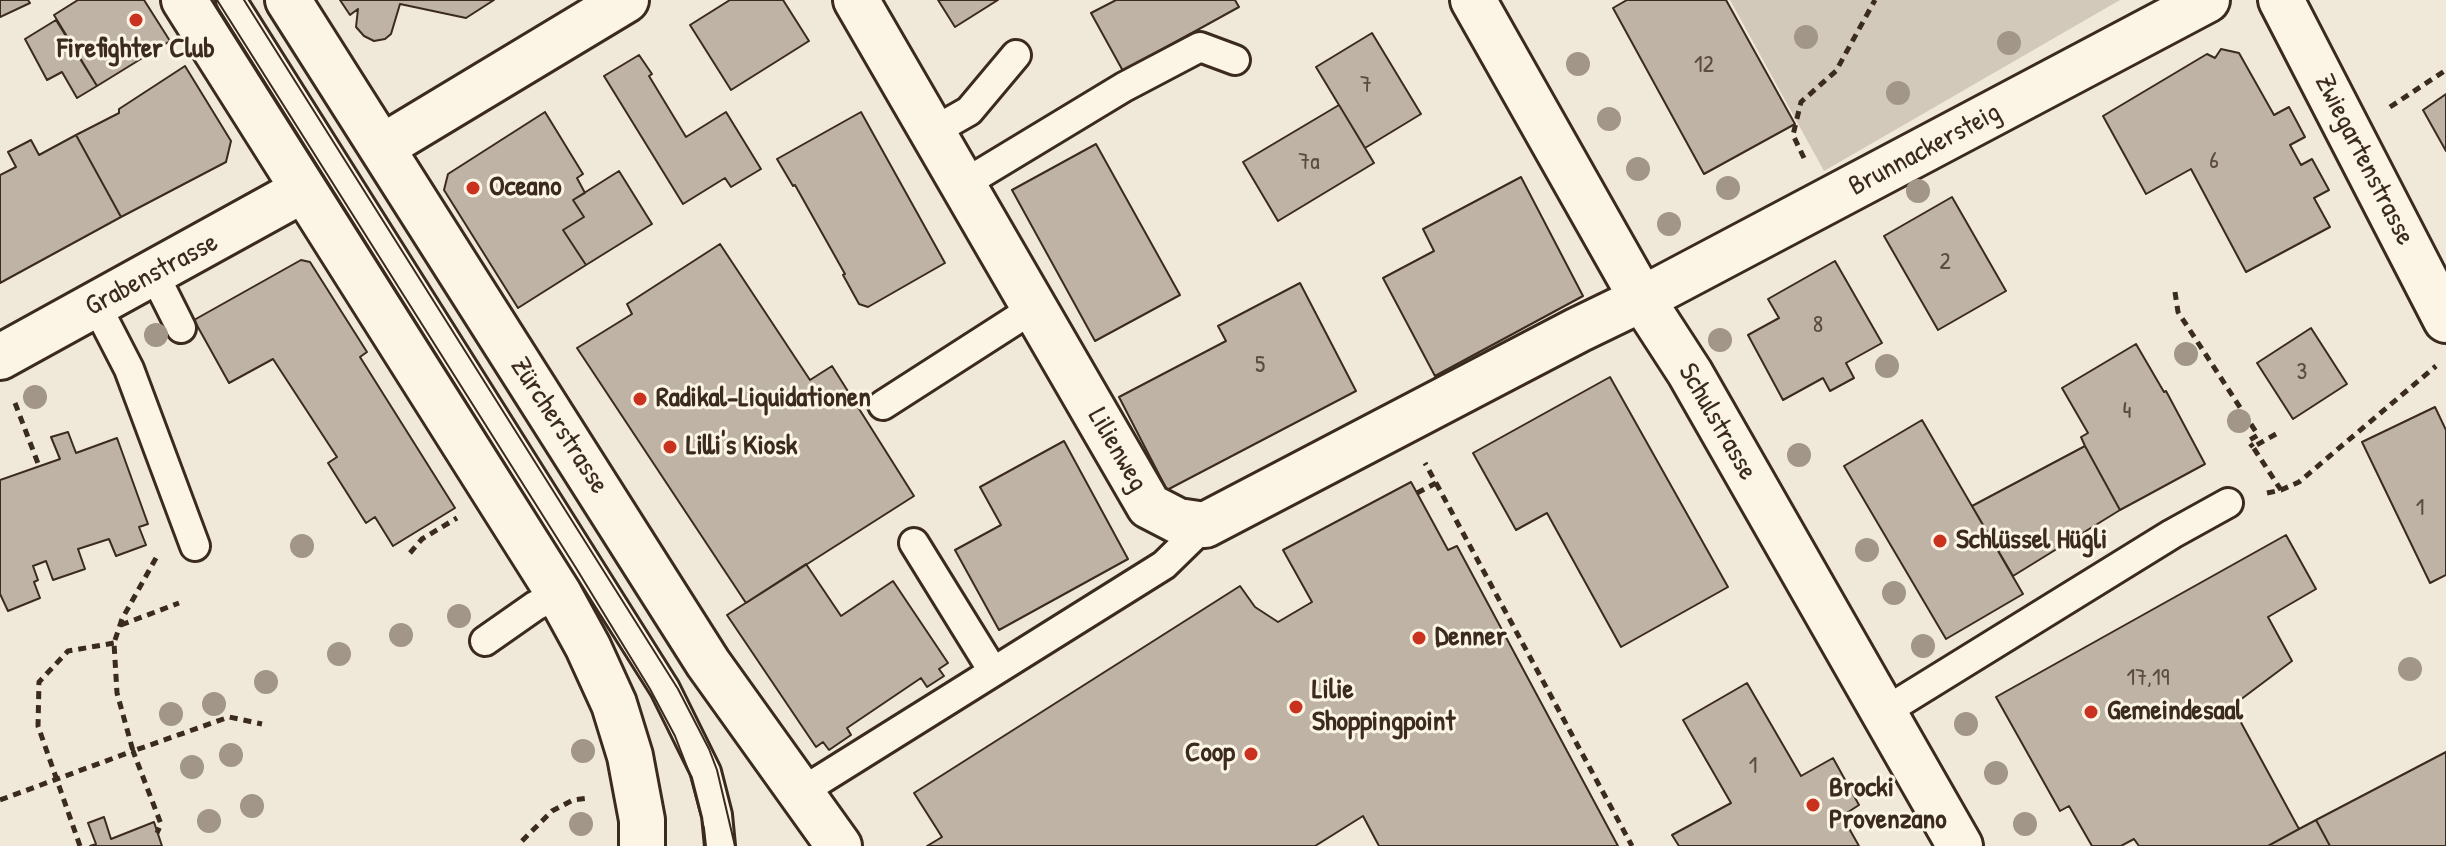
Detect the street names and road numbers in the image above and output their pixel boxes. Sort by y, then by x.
street label: Zwiegartenstrasse [2307,69,2421,251]
street label: Brunnackersteig [1843,96,2007,204]
street label: Grabenstrasse [80,226,224,324]
street label: Zürcherstrasse [503,352,615,500]
street label: Schulstrasse [1670,358,1764,486]
street label: Lilienweg [1080,402,1154,498]

